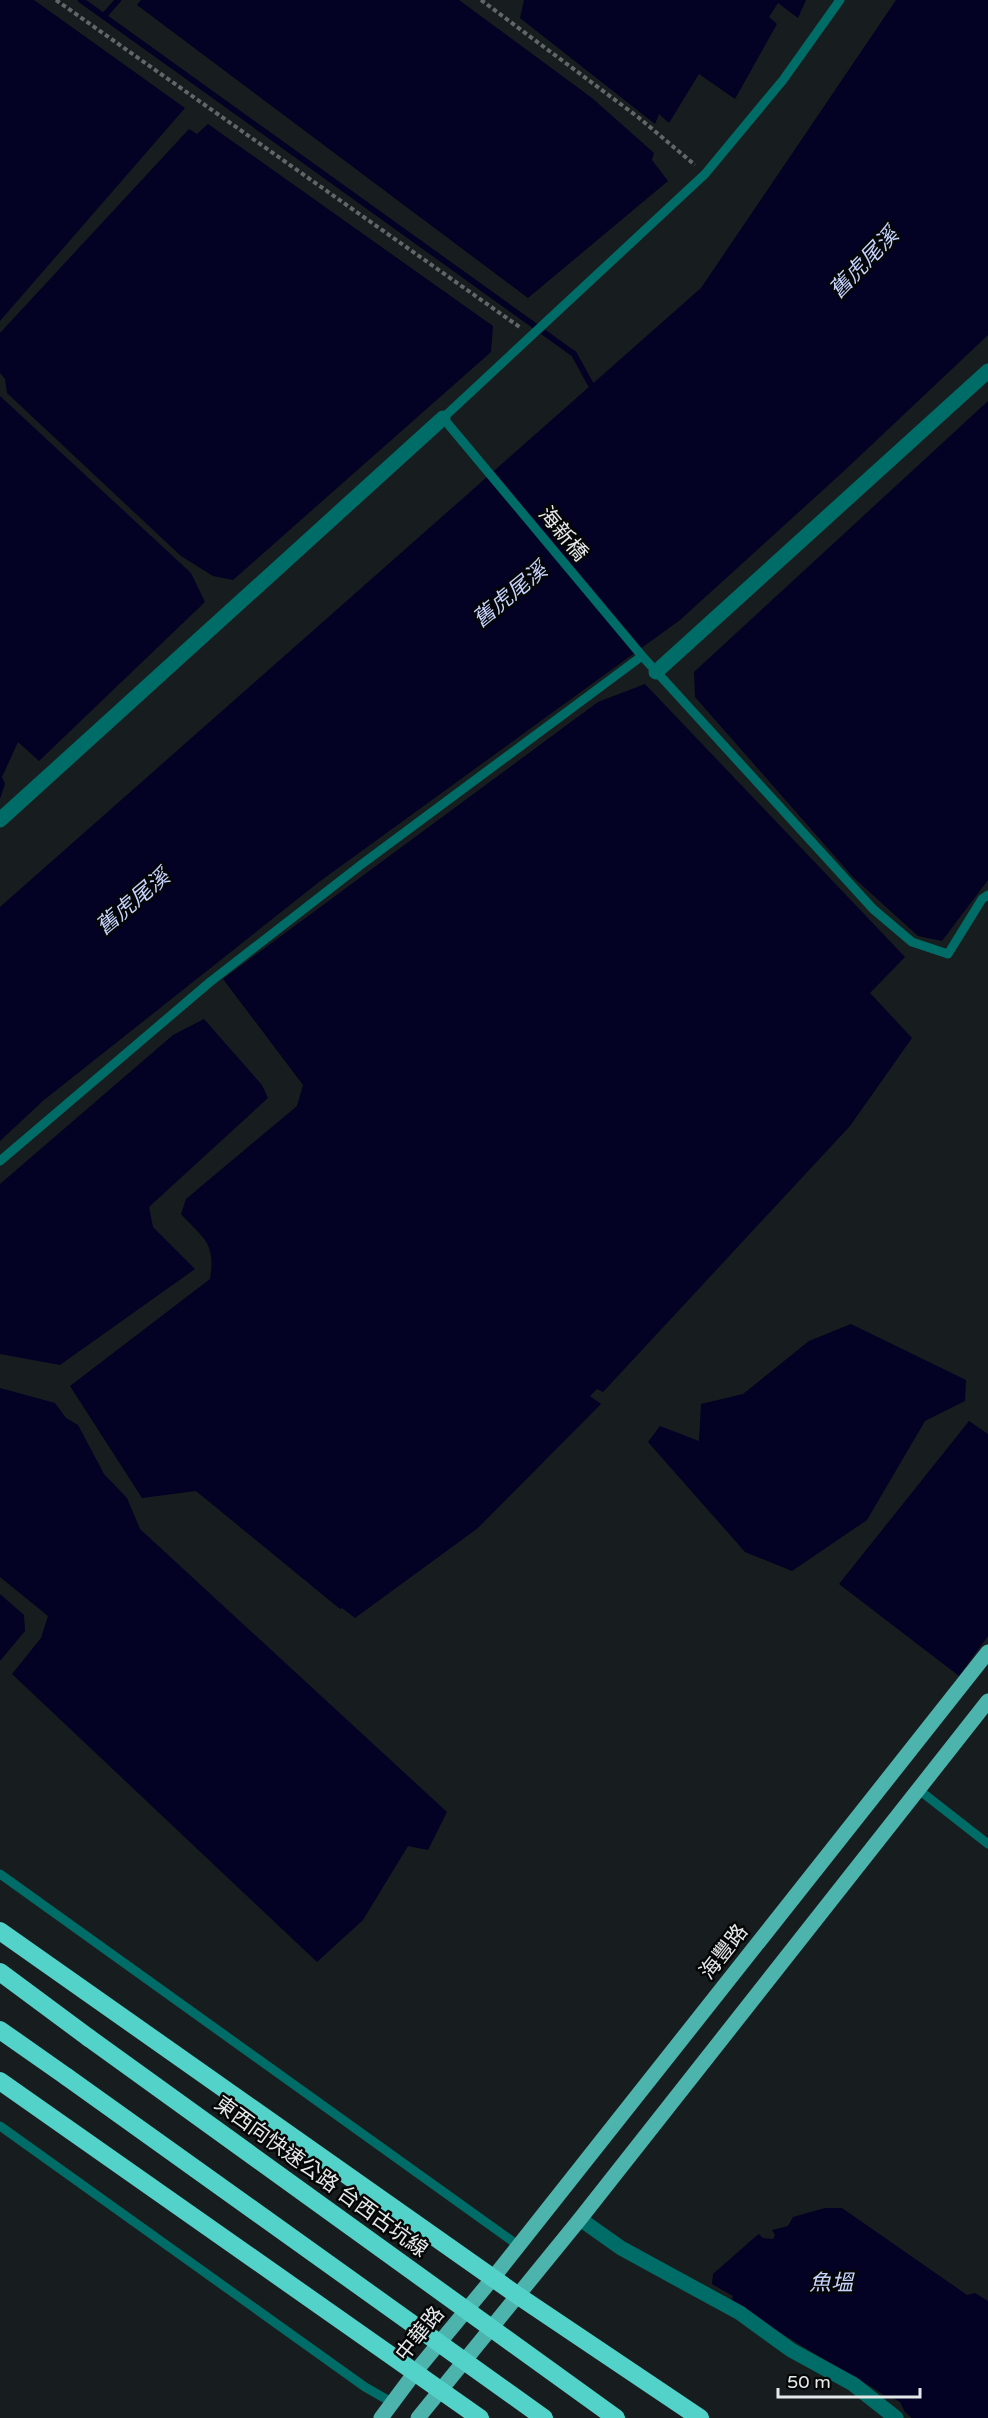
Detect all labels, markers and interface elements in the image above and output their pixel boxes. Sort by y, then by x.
water label: 舊虎尾溪 [824,220,906,304]
street label: 海新橋 [533,502,593,566]
water label: 舊虎尾溪 [468,555,555,633]
water label: 舊虎尾溪 [91,862,177,940]
street label: 海豐路 [695,1919,753,1985]
street label: 東西向快速公路 台西古坑線 [210,2091,432,2263]
water label: 魚塭 [809,2270,855,2296]
street label: 中華路 [390,2302,450,2366]
scale bar [778,2361,920,2399]
text: 50 m [787,2371,831,2393]

